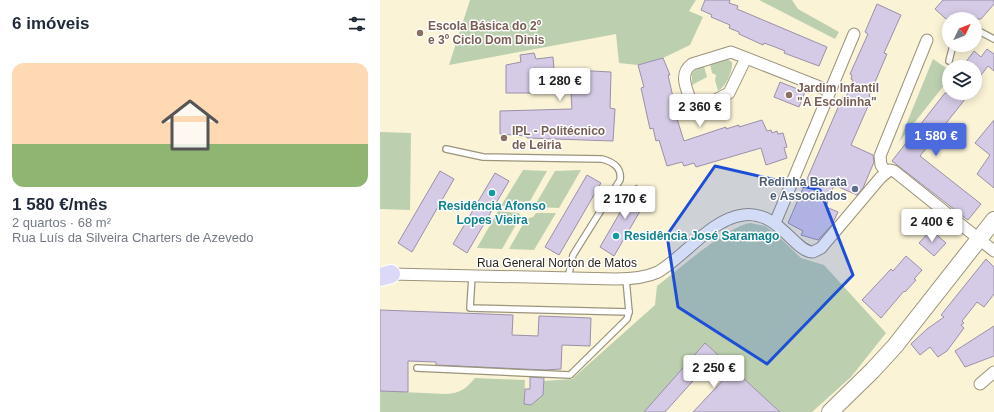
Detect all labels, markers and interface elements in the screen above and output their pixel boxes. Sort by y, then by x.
north arrow [942,12,982,52]
map controls [942,12,982,100]
icon: filters [346,13,368,35]
text: 6 imóveis [12,14,90,33]
place label: Escola Básica do 2º e 3º Ciclo Dom Dinis [428,19,545,47]
marker: Escola Básica do 2º e 3º Ciclo Dom Dinis [415,28,425,38]
button: layers [942,60,982,100]
pin: 1 280 € [523,68,597,102]
text: 1 280 € [538,73,582,88]
place label: Jardim Infantil "A Escolinha" [797,81,879,109]
icon: home [154,89,226,161]
marker: Jardim Infantil "A Escolinha" [784,90,794,100]
pin: 2 360 € [663,94,737,128]
text: 2 360 € [678,99,722,114]
pin: 1 580 € [899,123,973,157]
place label: IPL - Politécnico de Leiria [512,124,605,152]
text: 1 580 € [914,128,958,143]
marker: IPL - Politécnico de Leiria [499,133,509,143]
place label: Redinha Barata e Associados [759,175,847,203]
marker: Redinha Barata e Associados [850,184,860,194]
pin: 2 170 € [588,186,662,220]
marker: Residência Afonso Lopes Vieira [487,188,497,198]
text: 2 170 € [603,191,647,206]
text: 1 580 €/mês [12,195,107,214]
place label: Residência Afonso Lopes Vieira [438,199,546,227]
pin: 2 400 € [895,209,969,243]
text: 2 400 € [910,214,954,229]
text: 2 quartos · 68 m² [12,215,111,230]
place label: Residência José Saramago [624,229,779,243]
text: Rua Luís da Silveira Charters de Azevedo [12,230,253,245]
marker: Residência José Saramago [611,231,621,241]
street label: Rua General Norton de Matos [477,256,637,270]
pin: 2 250 € [677,355,751,389]
text: 2 250 € [692,360,736,375]

